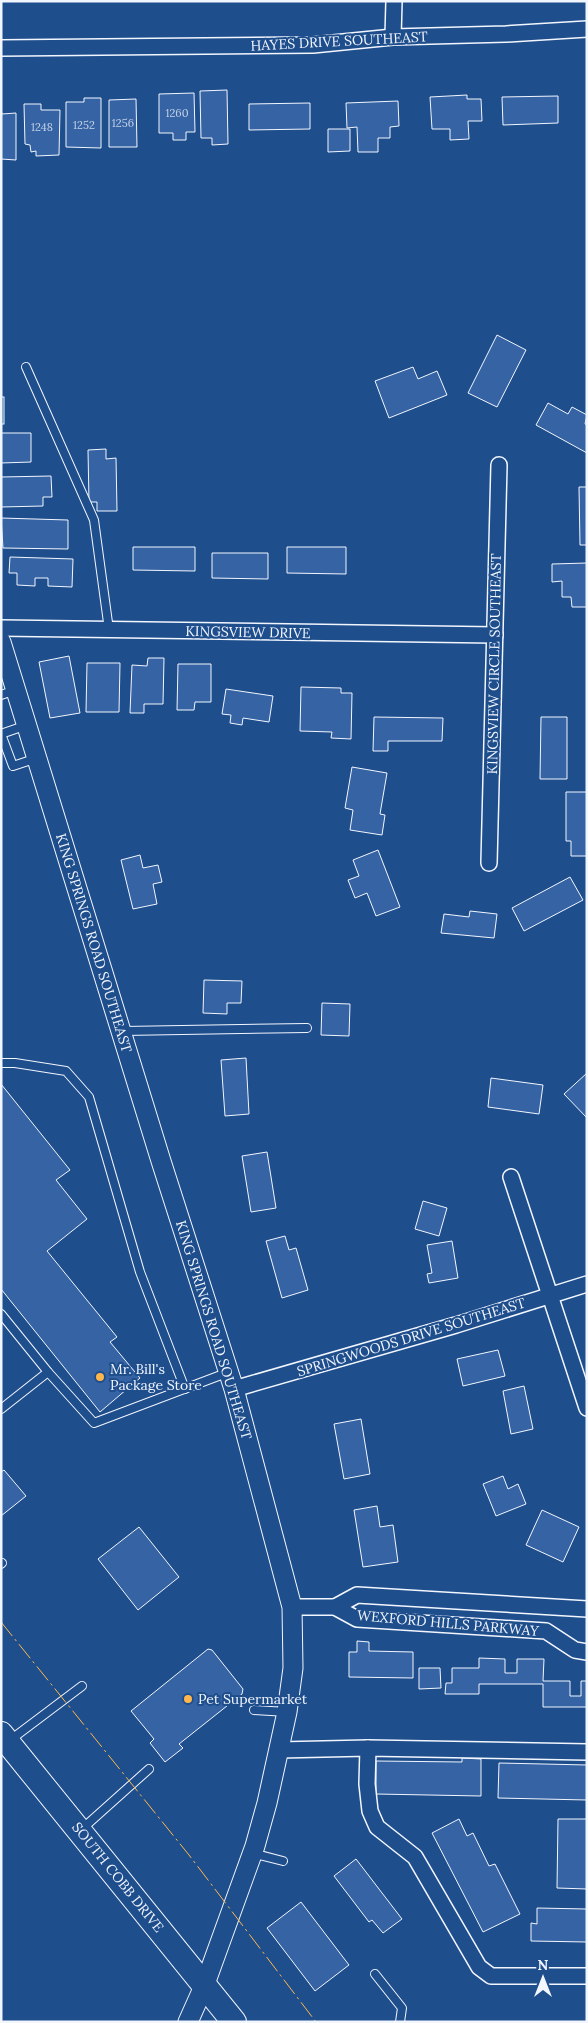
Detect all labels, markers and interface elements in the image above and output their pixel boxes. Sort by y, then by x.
street label: HAYES DRIVE SOUTHEAST [250,27,428,55]
house number: 1260 [165,106,189,120]
house number: 1256 [112,116,134,130]
house number: 1252 [73,118,95,132]
house number: 1248 [31,120,53,134]
street label: KINGSVIEW CIRCLE SOUTHEAST [483,553,505,775]
street label: KINGSVIEW DRIVE [185,622,311,642]
street label: KING SPRINGS ROAD SOUTHEAST [52,831,136,1055]
street label: KING SPRINGS ROAD SOUTHEAST [172,1218,256,1442]
street label: SPRINGWOODS DRIVE SOUTHEAST [295,1294,527,1380]
place label: Mr. Bill's Package Store [110,1360,202,1394]
marker: Mr. Bill's Package Store [94,1371,106,1383]
street label: WEXFORD HILLS PARKWAY [356,1606,541,1640]
place label: Pet Supermarket [198,1690,308,1708]
marker: Pet Supermarket [182,1693,194,1705]
street label: SOUTH COBB DRIVE [68,1818,168,1936]
north arrow [518,1953,568,2003]
text: N [538,1956,549,1974]

